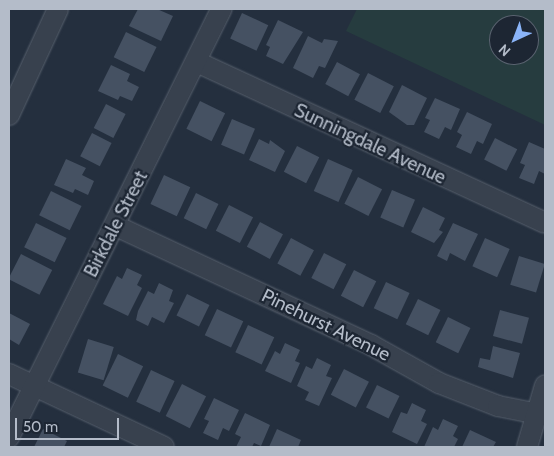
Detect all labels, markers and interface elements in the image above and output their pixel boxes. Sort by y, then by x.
north arrow [489,15,539,65]
text: N [495,40,514,60]
street label: Sunningdale Avenue [291,99,449,189]
street label: Birkdale Street [79,167,153,281]
street label: Pinehurst Avenue [258,284,394,366]
scale bar [18,408,121,440]
text: 50 m [23,418,58,436]

